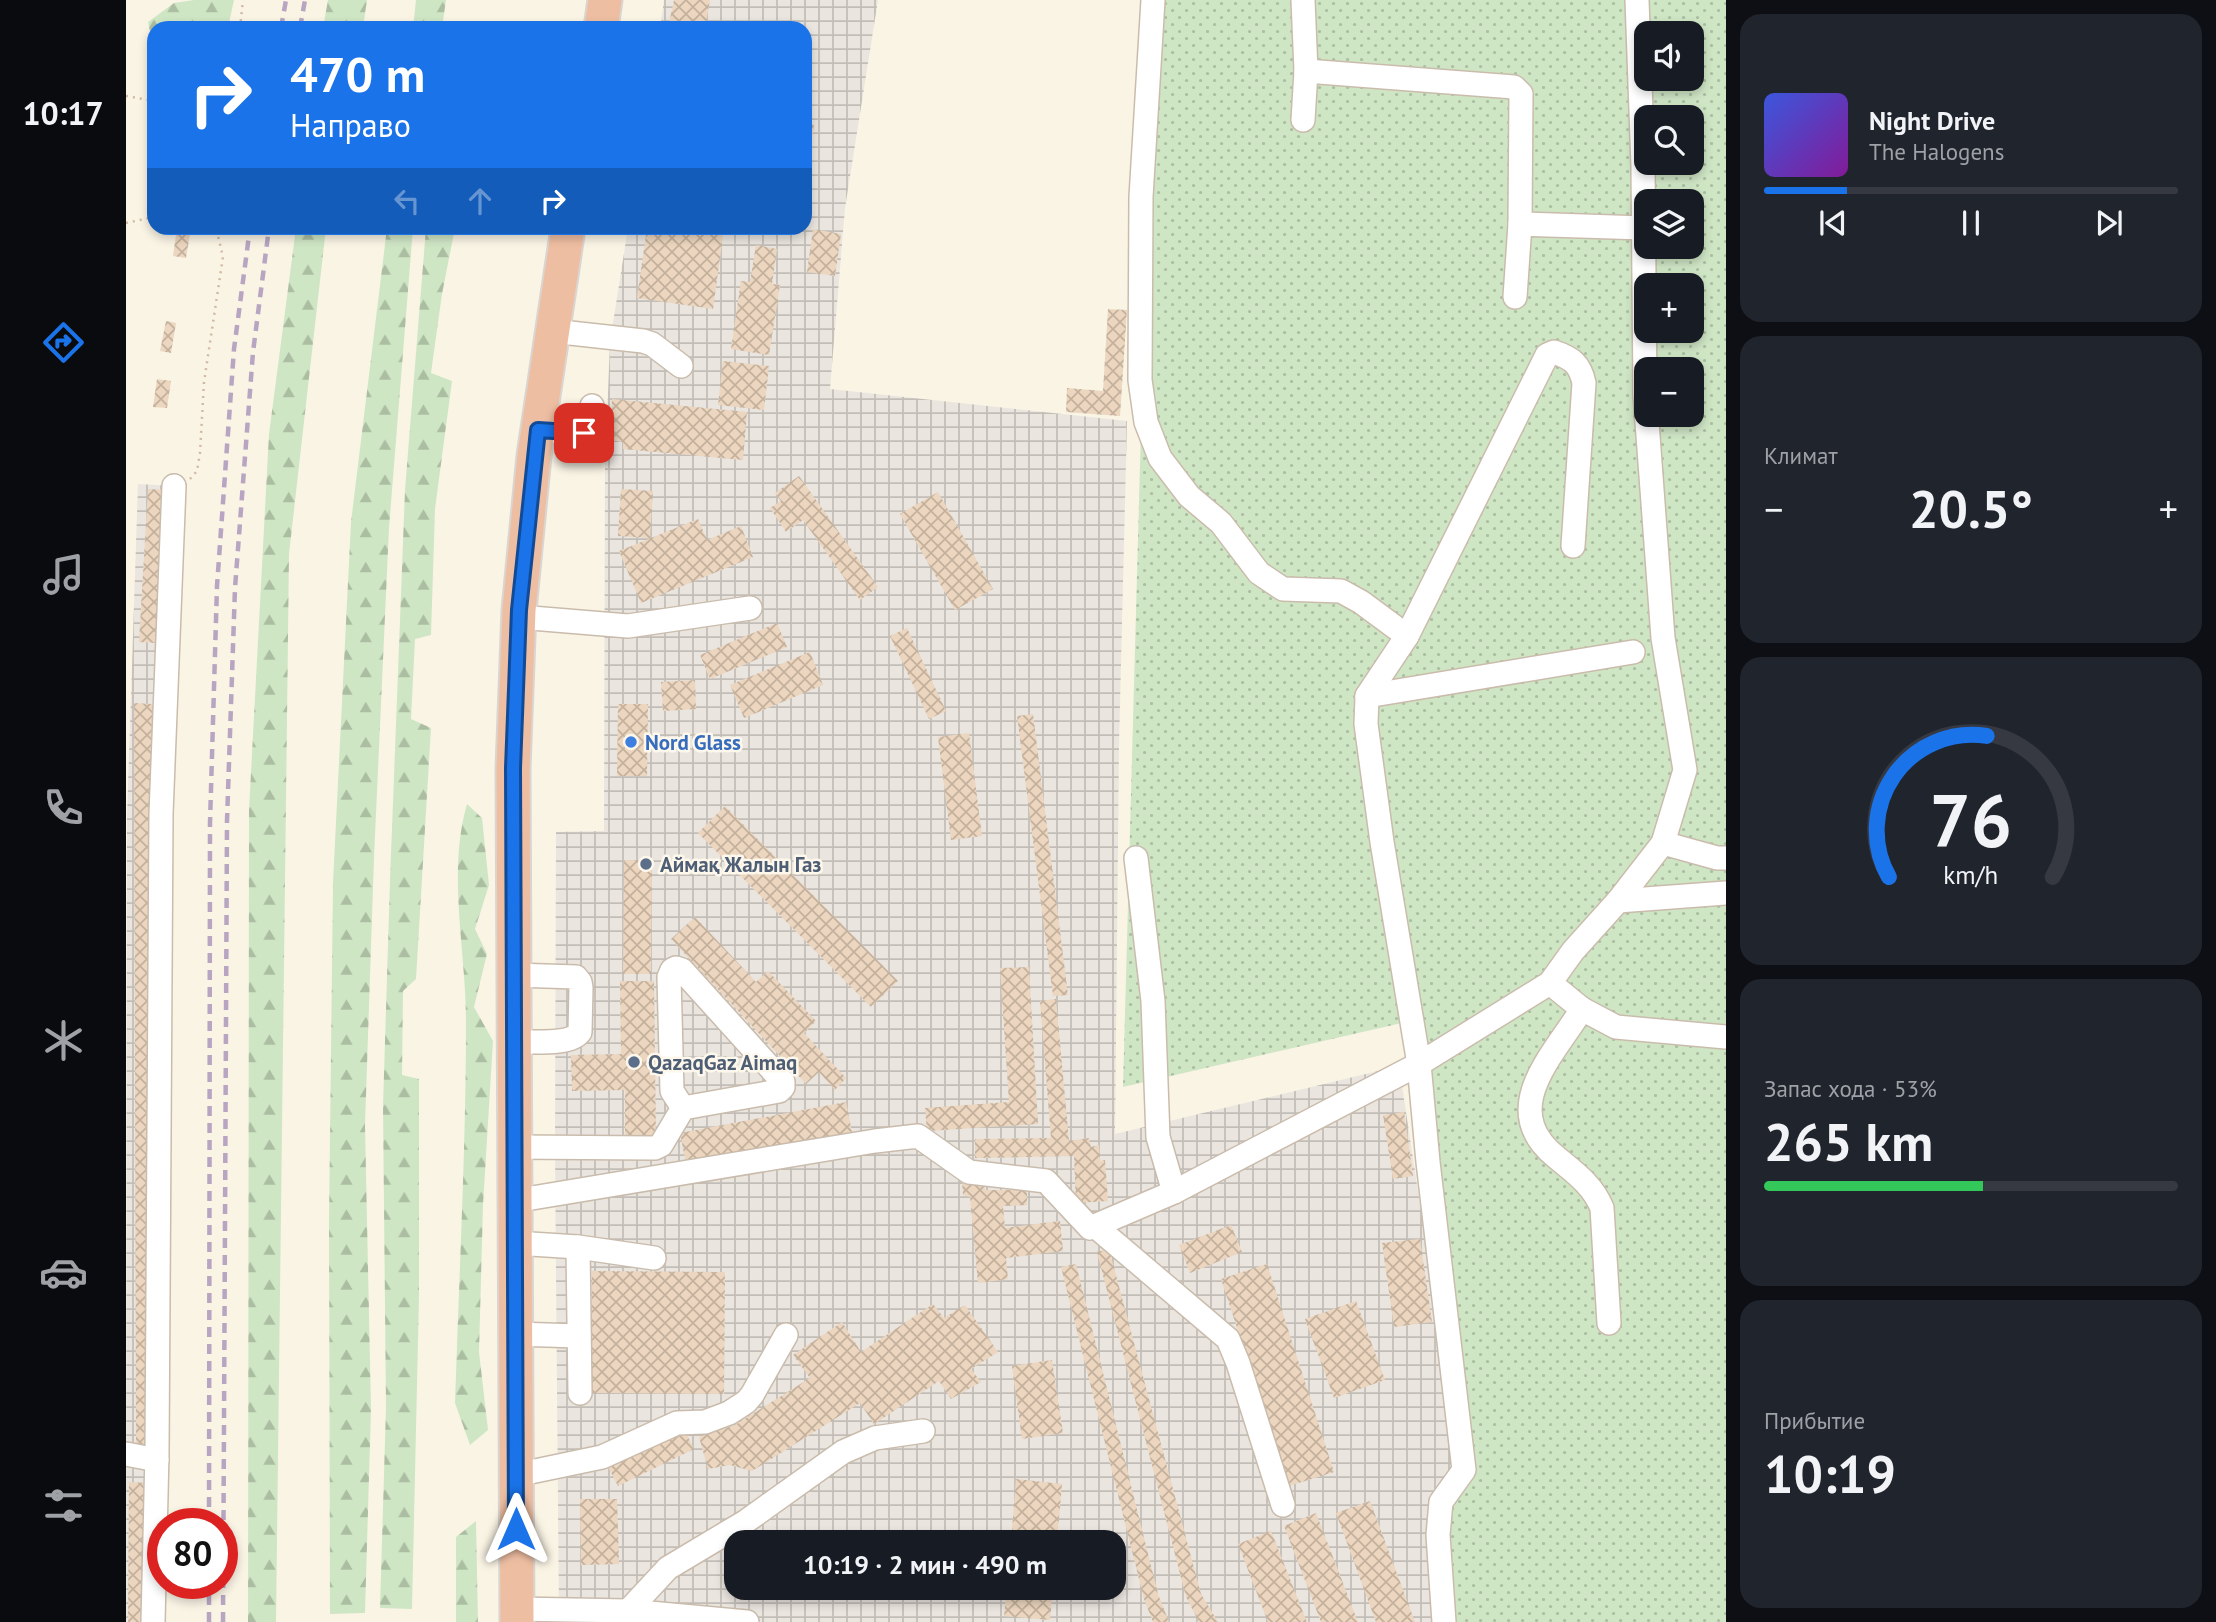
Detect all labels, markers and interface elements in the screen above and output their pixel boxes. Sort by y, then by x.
map controls [1634,21,1704,427]
button: sound [1634,21,1704,91]
text: 470 m [290,42,425,106]
icon: right [175,49,266,140]
text: 10:17 [22,92,104,134]
text: Направо [290,104,411,146]
text: Night Drive [1869,104,1995,137]
button: search [1634,105,1704,175]
text: The Halogens [1869,137,2004,166]
icon: left [388,182,426,220]
icon: ahead [461,182,499,220]
icon: right [534,182,572,220]
button: layers [1634,189,1704,259]
icon: previous [1814,204,1852,242]
icon: pause [1952,204,1990,242]
icon: next [2090,204,2128,242]
button: + [1634,273,1704,343]
icon: directions [39,318,88,367]
button: − [1634,357,1704,427]
pin [554,403,614,463]
icon: arrive [565,414,603,452]
text: Климат [1764,441,1838,470]
text: 20.5° [1909,475,2033,542]
text: − [1764,484,1783,533]
text: + [2159,484,2178,533]
icon: music [39,550,88,599]
place label: Nord Glass [645,729,741,756]
marker: Nord Glass [623,734,639,750]
text: 76 [1930,773,2012,867]
icon: phone [39,783,88,832]
place label: Аймақ Жалын Газ [660,851,821,878]
marker: Аймақ Жалын Газ [638,856,654,872]
text: km/h [1944,859,1998,891]
icon: climate [39,1016,88,1065]
place label: QazaqGaz Aimaq [648,1049,797,1076]
marker: QazaqGaz Aimaq [626,1054,642,1070]
text: Запас хода · 53% [1764,1074,1937,1103]
text: 265 km [1764,1108,1933,1175]
icon: car [39,1248,88,1297]
text: Прибытие [1764,1406,1865,1435]
text: 10:19 [1764,1440,1896,1507]
icon: filters [39,1481,88,1530]
position arrow [479,1492,553,1566]
speed limit sign: 80 [147,1508,238,1599]
text: 10:19 · 2 мин · 490 m [803,1548,1047,1581]

